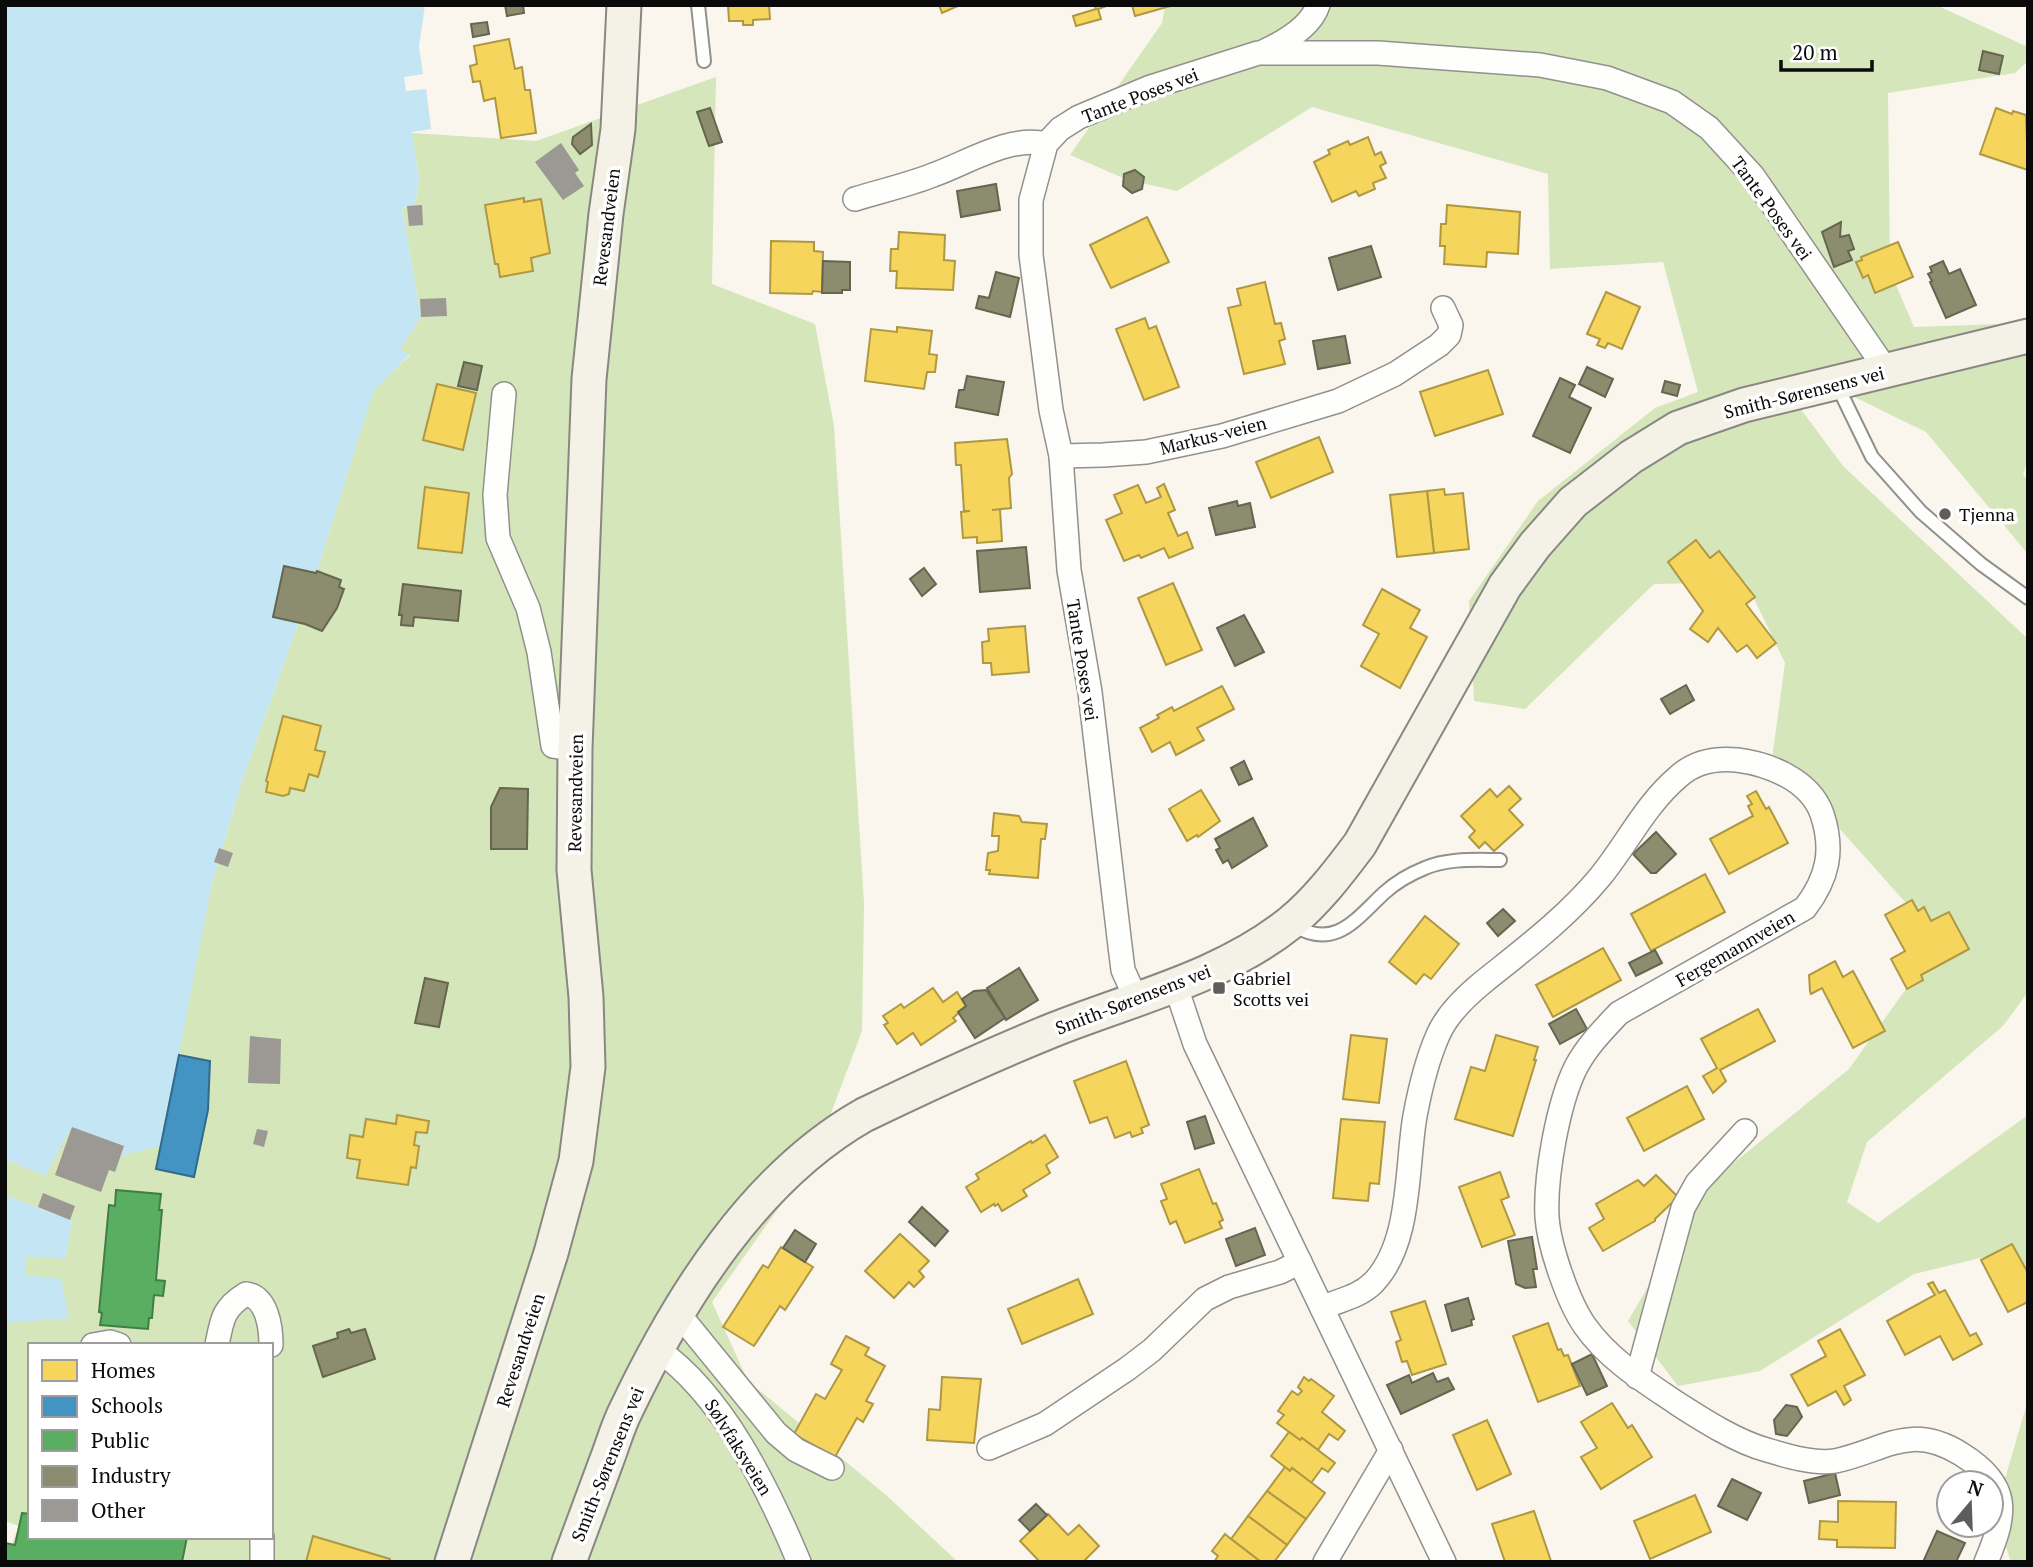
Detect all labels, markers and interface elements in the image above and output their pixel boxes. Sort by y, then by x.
scale bar [1781,28,1872,72]
text: 20 m [1792,38,1838,66]
street label: Tante Poses vei [1078,62,1202,128]
street label: Tante Poses vei [1726,151,1818,265]
street label: Revesandveien [587,167,625,287]
street label: Smith-Sørensens vei [1721,360,1887,424]
street label: Markus-veien [1157,410,1269,460]
place label: Tjenna [1959,502,2015,526]
marker: Tjenna [1937,506,1953,522]
street label: Tante Poses vei [1062,597,1104,723]
street label: Revesandveien [562,733,588,852]
street label: Fergemannveien [1671,904,1799,992]
street label: Smith-Sørensens vei [1052,958,1214,1040]
place label: Gabriel Scotts vei [1233,966,1309,1011]
marker: Gabriel Scotts vei [1211,980,1227,996]
street label: Revesandveien [490,1290,550,1410]
legend [28,1343,273,1539]
text: Homes [91,1356,156,1384]
street label: Smith-Sørensens vei [565,1383,649,1545]
text: Schools [91,1391,163,1419]
street label: Sølvfaksveien [700,1394,778,1500]
text: Public [91,1426,149,1454]
text: Industry [91,1461,171,1489]
north arrow [1935,1469,2005,1539]
text: N [1965,1473,1987,1502]
text: Other [91,1496,145,1524]

